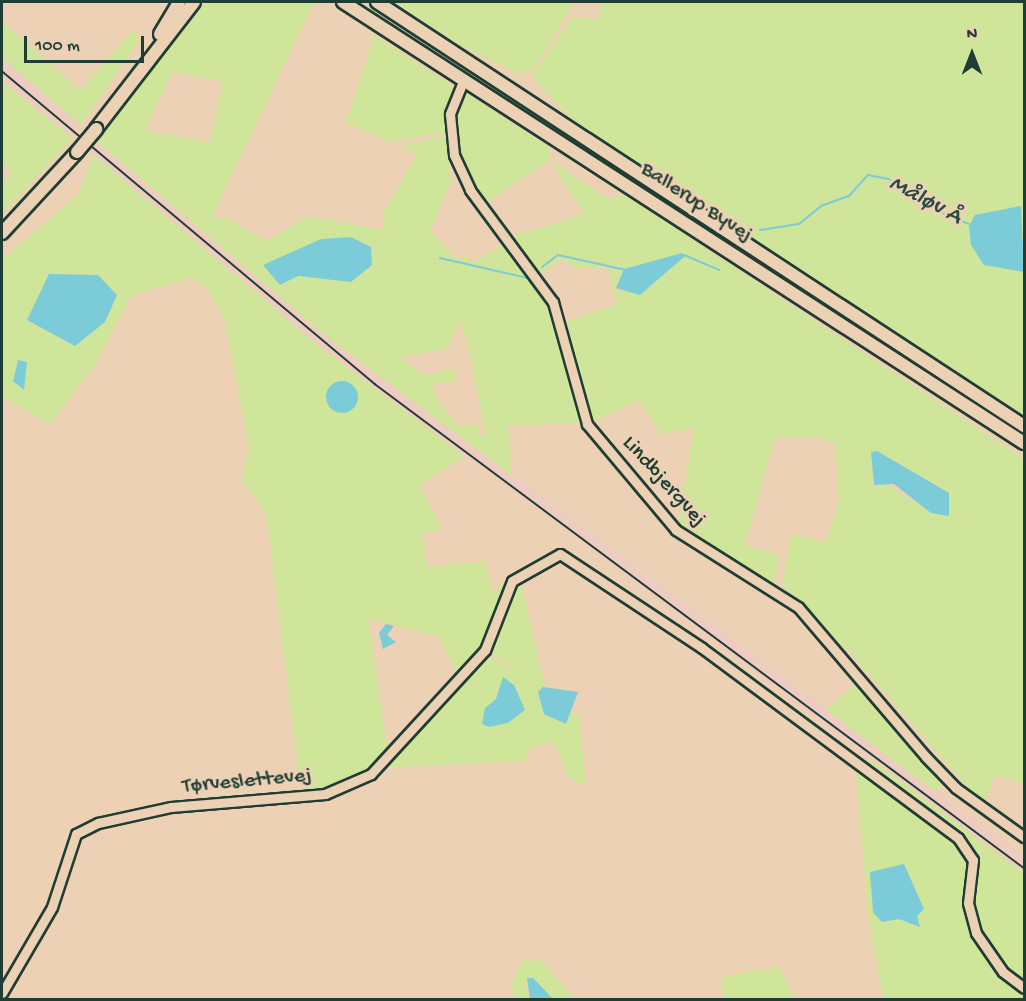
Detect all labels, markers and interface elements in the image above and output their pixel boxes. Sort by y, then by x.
scale bar [27,24,147,62]
north arrow [942,24,1002,84]
text: N [967,26,977,45]
text: 100 m [35,36,80,57]
street label: Ballerup Byvej [635,157,757,249]
water label: Måløv Å [884,170,966,232]
street label: Lindbjergvej [615,431,711,533]
street label: Tørveslettevej [181,763,313,801]

